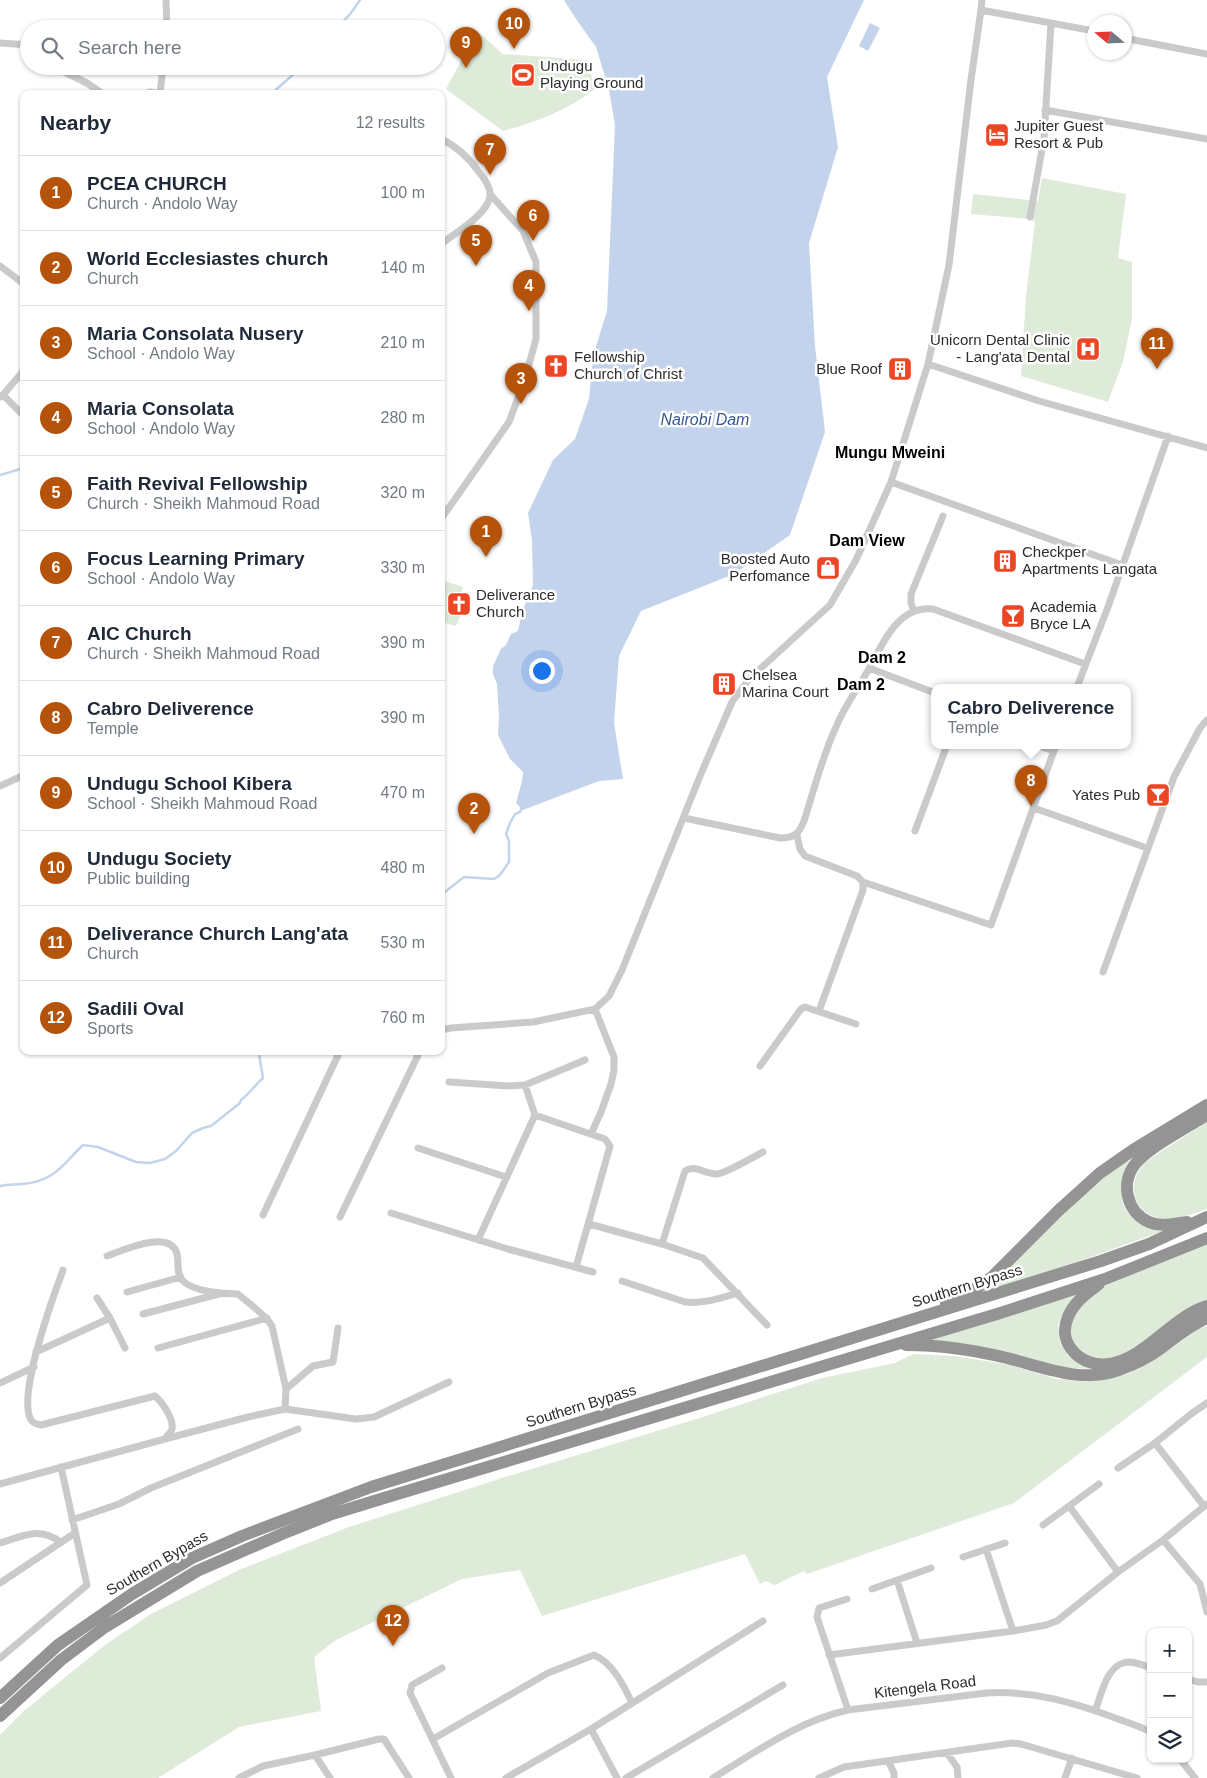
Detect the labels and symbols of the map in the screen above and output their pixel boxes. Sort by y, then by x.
pin: 10 [498,8,530,49]
north arrow [1087,15,1132,60]
pin: 9 [450,27,482,68]
place label: Undugu Playing Ground [540,57,643,91]
sports icon: Undugu Playing Ground [510,62,536,88]
place label: Jupiter Guest Resort & Pub [1014,117,1104,151]
hotel icon: Jupiter Guest Resort & Pub [984,122,1010,148]
pin: 7 [474,134,506,175]
pin: 6 [517,200,549,241]
pin: 5 [460,225,492,266]
pin: 4 [513,270,545,311]
pin: 11 [1141,328,1173,369]
place label: Unicorn Dental Clinic - Lang'ata Dental [930,331,1070,365]
hospital icon: Unicorn Dental Clinic - Lang'ata Dental [1075,336,1101,362]
place label: Fellowship Church of Christ [574,348,683,382]
church icon: Fellowship Church of Christ [543,353,569,379]
building icon: Blue Roof [887,356,913,382]
place label: Blue Roof [816,360,883,377]
pin: 3 [505,363,537,404]
water label: Nairobi Dam [661,411,749,428]
district label: Mungu Mweini [835,444,945,461]
pin: 1 [470,516,502,557]
district label: Dam View [829,532,905,549]
place label: Checkper Apartments Langata [1022,543,1158,577]
building icon: Checkper Apartments Langata [992,548,1018,574]
place label: Boosted Auto Perfomance [721,550,810,584]
shop icon: Boosted Auto Perfomance [815,555,841,581]
place label: Deliverance Church [476,586,555,620]
church icon: Deliverance Church [446,591,472,617]
place label: Academia Bryce LA [1030,598,1097,632]
bar icon: Academia Bryce LA [1000,603,1026,629]
district label: Dam 2 [858,649,906,666]
your location [529,658,555,684]
place label: Chelsea Marina Court [742,666,830,700]
building icon: Chelsea Marina Court [711,671,737,697]
district label: Dam 2 [837,676,885,693]
pin: 8 [1015,765,1047,806]
bar icon: Yates Pub [1145,782,1171,808]
place label: Yates Pub [1072,786,1140,803]
pin: 2 [458,793,490,834]
street label: Southern Bypass [910,1261,1024,1310]
street label: Southern Bypass [524,1381,638,1430]
street label: Southern Bypass [103,1527,210,1598]
pin: 12 [377,1605,409,1646]
street label: Kitengela Road [873,1672,977,1701]

